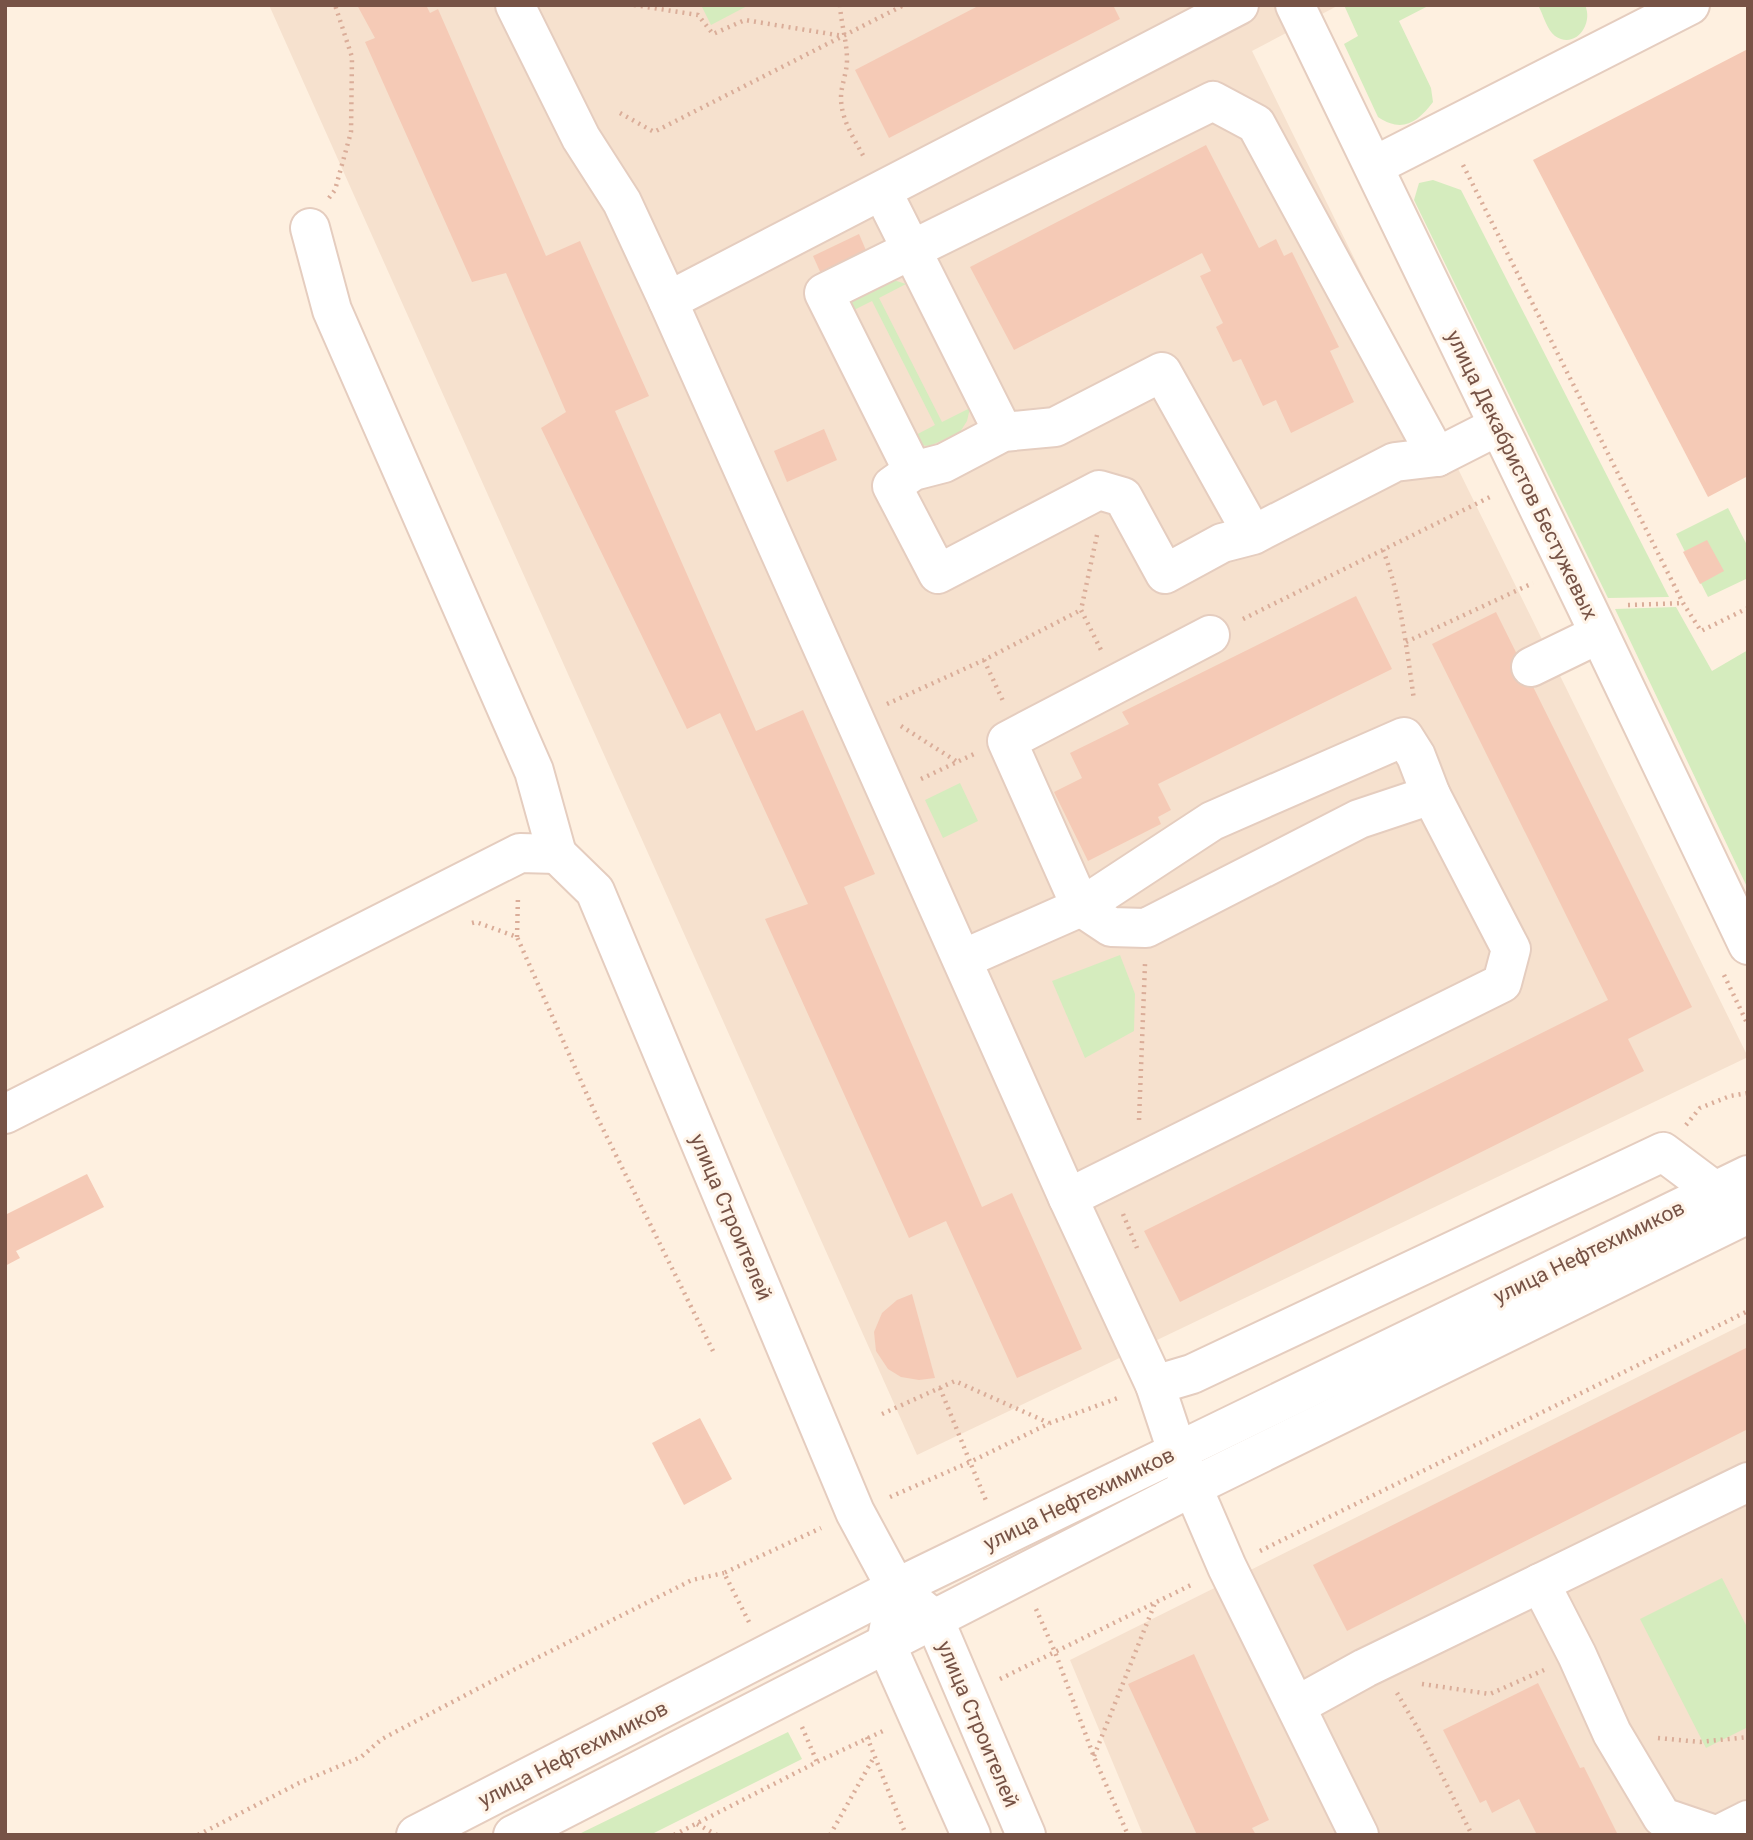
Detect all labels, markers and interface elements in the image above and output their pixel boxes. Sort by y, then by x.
street label: улица Декабристов Бестужевых [1441,326,1603,624]
street label: улица Строителей [685,1130,777,1304]
street label: улица Нефтехимиков [1490,1195,1688,1309]
street label: улица Нефтехимиков [980,1442,1178,1556]
street label: улица Строителей [932,1637,1024,1811]
street label: улица Нефтехимиков [474,1696,672,1812]

